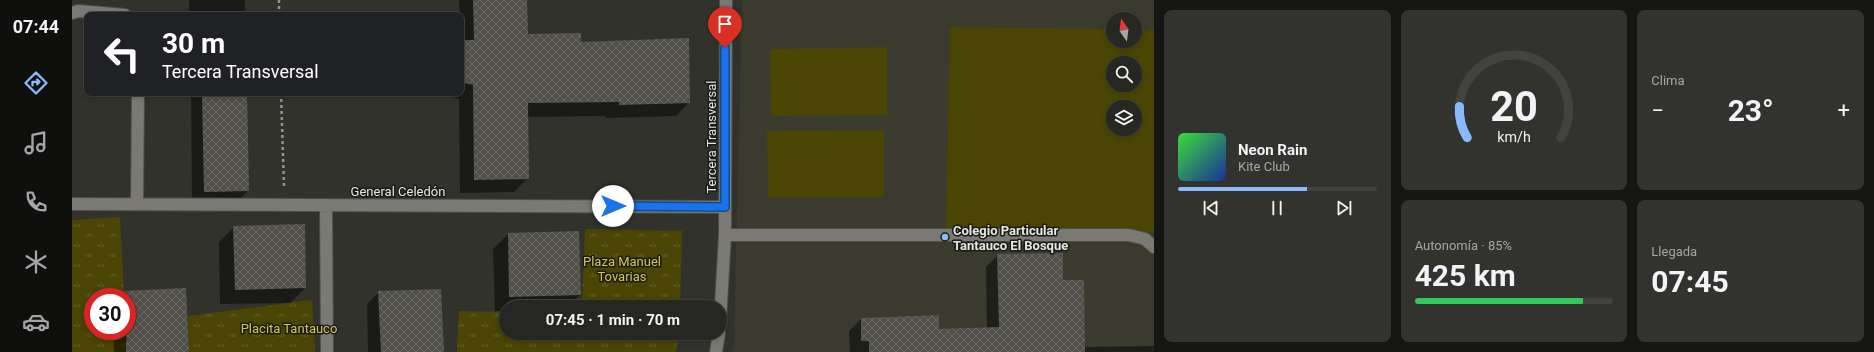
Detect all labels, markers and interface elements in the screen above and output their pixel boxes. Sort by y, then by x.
pin [708,7.0,742,48]
north arrow [1106,12,1142,48]
map controls [1106,12,1142,136]
icon: arrive [714,13,736,35]
text: 07:44 [13,16,59,37]
text: 30 m [162,27,225,60]
icon: left [96,28,148,80]
button: search [1106,56,1142,92]
text: Tercera Transversal [162,61,319,82]
icon: directions [22,69,50,97]
text: Clima [1651,73,1685,88]
street label: Tercera Transversal [704,80,719,194]
text: 20 [1490,82,1538,131]
text: 23° [1728,93,1774,128]
text: − [1651,98,1664,123]
text: + [1838,98,1850,123]
button: layers [1106,100,1142,136]
icon: music [22,129,50,157]
text: km/h [1497,129,1531,145]
text: Neon Rain [1238,141,1307,159]
text: Kite Club [1238,159,1290,174]
street label: General Celedón [351,184,445,199]
position arrow [592,185,634,227]
icon: phone [22,188,50,216]
icon: previous [1200,197,1222,219]
icon: pause [1266,197,1288,219]
icon: next [1333,197,1355,219]
place label: Colegio Particular Tantauco El Bosque [953,223,1068,253]
marker: Colegio Particular Tantauco El Bosque [940,232,950,242]
text: Autonomía · 85% [1415,238,1512,253]
text: Llegada [1651,244,1697,259]
icon: climate [22,248,50,276]
park label: Plaza Manuel Tovarias [583,254,661,284]
text: 425 km [1415,258,1516,293]
text: 07:45 [1651,264,1729,299]
speed limit sign: 30 [84,288,136,340]
icon: car [22,308,50,336]
text: 07:45 · 1 min · 70 m [546,311,680,329]
park label: Placita Tantauco [241,321,337,336]

